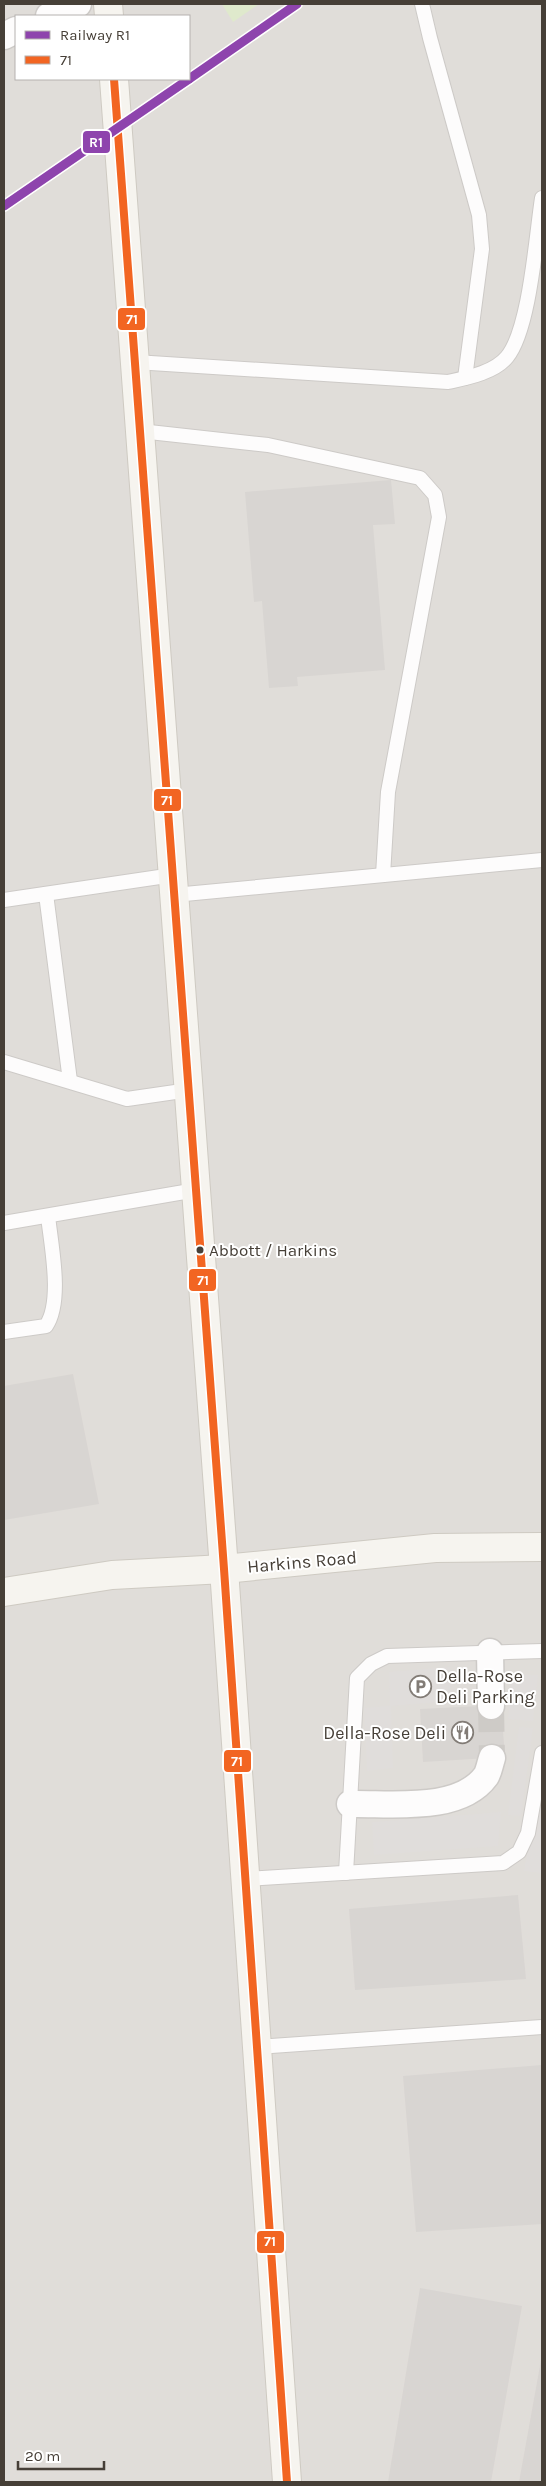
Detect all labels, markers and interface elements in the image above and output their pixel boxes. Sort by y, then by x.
legend [15,15,190,80]
text: Railway R1 [60,26,130,44]
text: 71 [60,51,72,69]
line badge: R1 [82,130,111,154]
text: R1 [89,134,103,151]
line badge: 71 [117,307,146,331]
text: 71 [126,311,138,328]
line badge: 71 [153,788,182,812]
text: 71 [161,792,173,809]
place label: Abbott / Harkins [209,1240,337,1260]
marker: Abbott / Harkins [195,1245,205,1255]
line badge: 71 [188,1268,217,1292]
text: 71 [197,1272,209,1289]
street label: Harkins Road [246,1546,358,1578]
place label: Della-Rose Deli Parking [436,1665,535,1708]
parking icon: Della-Rose Deli Parking [408,1674,432,1698]
restaurant icon: Della-Rose Deli [450,1721,474,1745]
place label: Della-Rose Deli [323,1722,446,1744]
line badge: 71 [223,1749,252,1773]
text: 71 [231,1753,243,1770]
line badge: 71 [256,2230,285,2254]
text: 71 [264,2233,276,2250]
scale bar [18,2438,104,2470]
text: 20 m [25,2447,60,2465]

